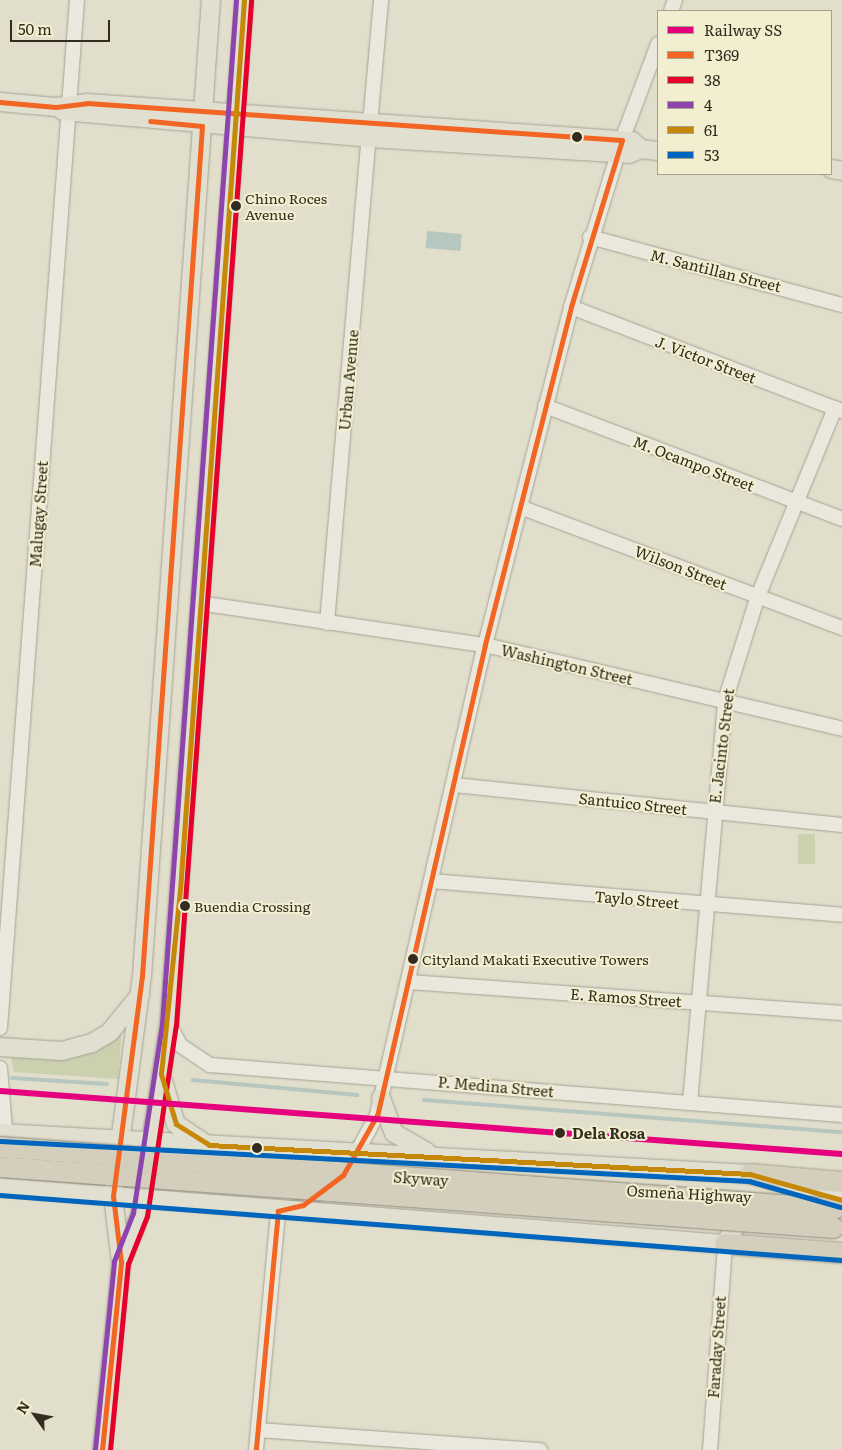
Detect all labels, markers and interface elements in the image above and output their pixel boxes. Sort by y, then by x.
scale bar [12,10,112,42]
legend [657,10,832,175]
text: 50 m [18,17,52,40]
text: Railway SS [704,18,782,41]
text: T369 [704,43,739,66]
text: 38 [704,68,720,91]
text: 4 [704,93,712,116]
text: 61 [704,118,718,141]
unlabelled marker [572,132,582,142]
text: 53 [704,143,720,166]
place label: Chino Roces Avenue [245,190,327,222]
marker: Chino Roces Avenue [231,201,241,211]
street label: M. Santillan Street [649,245,783,295]
street label: Urban Avenue [335,329,361,431]
street label: J. Victor Street [653,332,759,386]
street label: M. Ocampo Street [631,432,757,494]
street label: Malugay Street [25,460,51,568]
street label: Wilson Street [632,541,730,593]
street label: Washington Street [499,640,635,688]
street label: E. Jacinto Street [705,687,737,805]
street label: Santuico Street [578,788,688,818]
street label: Taylo Street [594,886,680,912]
place label: Buendia Crossing [194,898,311,914]
marker: Buendia Crossing [180,901,190,911]
place label: Cityland Makati Executive Towers [422,951,649,967]
marker: Cityland Makati Executive Towers [408,954,418,964]
street label: E. Ramos Street [570,984,682,1010]
street label: P. Medina Street [437,1072,555,1100]
place label: Dela Rosa [572,1124,645,1142]
marker: Dela Rosa [552,1125,568,1141]
unlabelled marker [252,1143,262,1153]
street label: Skyway [393,1167,449,1189]
street label: Osmeña Highway [626,1181,752,1205]
street label: Faraday Street [703,1295,729,1399]
north arrow [10,1390,60,1440]
text: N [11,1397,34,1417]

